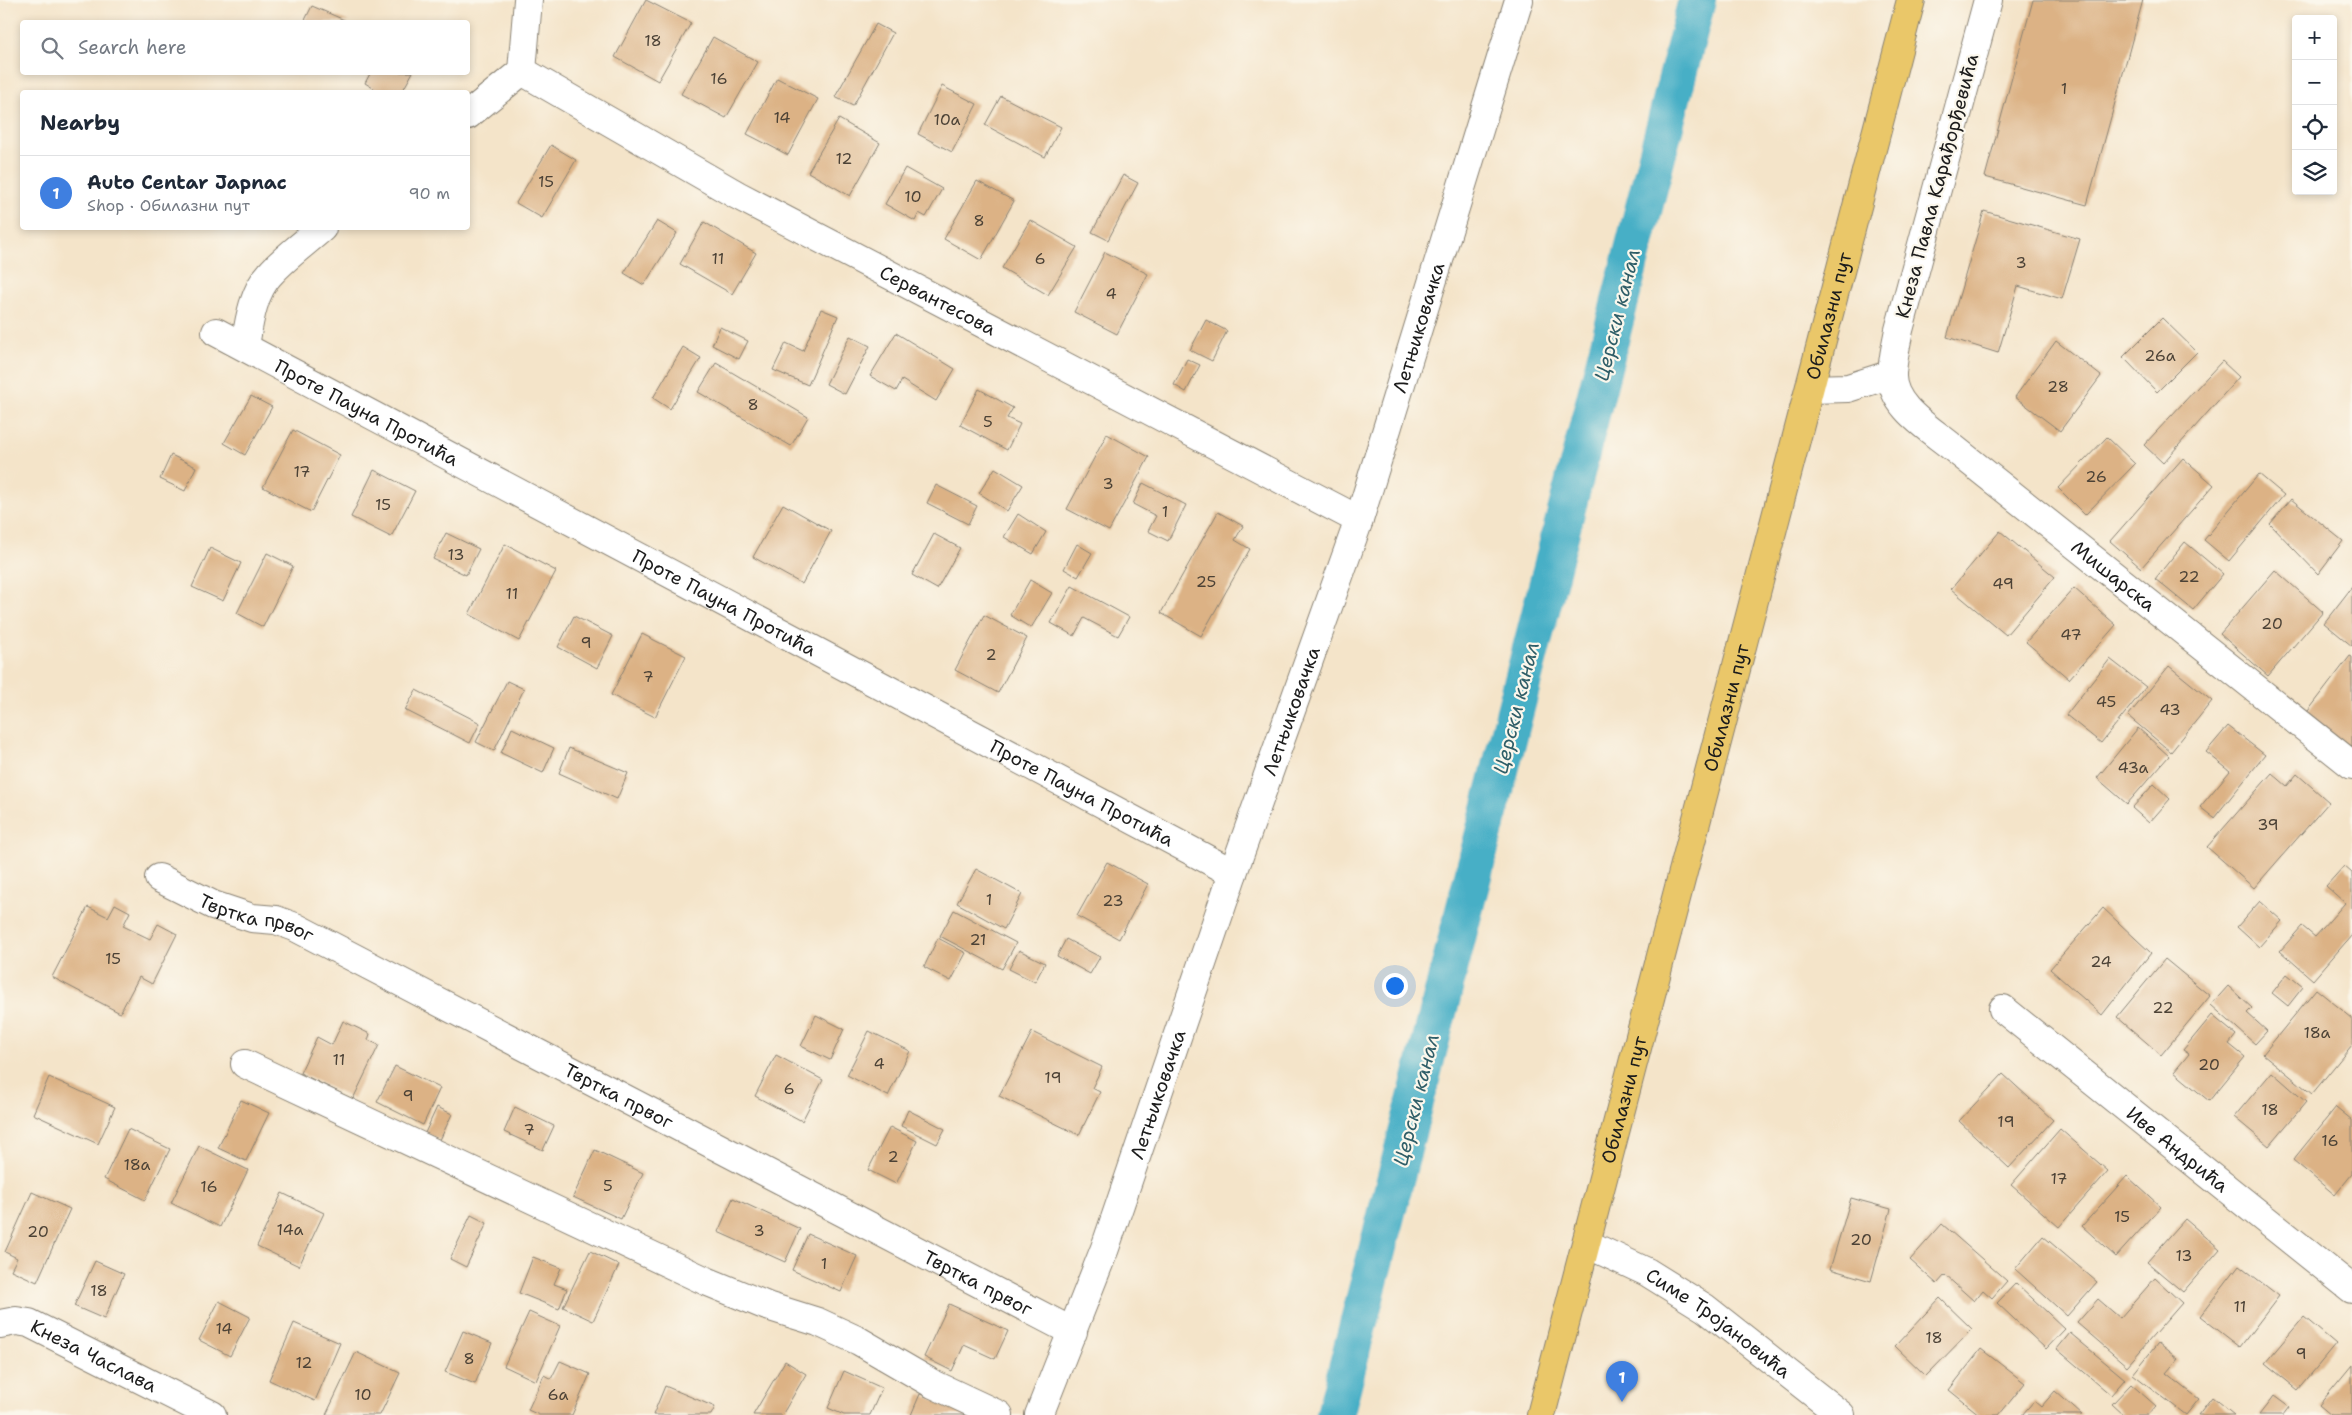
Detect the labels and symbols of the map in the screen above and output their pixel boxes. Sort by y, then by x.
house number: 18 [644,30,662,51]
street label: Кнеза Павла Карађорђевића [1890,51,1984,321]
house number: 16 [710,68,728,89]
house number: 1 [2061,78,2067,99]
house number: 14 [773,107,791,128]
house number: 10a [934,109,961,130]
house number: 12 [835,148,853,169]
house number: 15 [538,171,554,192]
house number: 10 [904,186,922,207]
house number: 8 [973,210,985,231]
water label: Церски канал [1588,246,1646,384]
house number: 11 [712,248,724,269]
house number: 6 [1034,248,1046,269]
street label: Обилазни пут [1800,249,1857,382]
house number: 3 [2015,252,2027,273]
street label: Сервантесова [876,259,1001,341]
street label: Летњиковачка [1386,259,1450,396]
house number: 4 [1105,283,1117,304]
house number: 26a [2144,345,2176,366]
street label: Проте Пауна Протића [271,353,463,472]
house number: 28 [2047,376,2069,397]
house number: 8 [747,394,759,415]
house number: 5 [983,411,993,432]
house number: 17 [293,461,311,482]
house number: 26 [2085,466,2107,487]
house number: 3 [1102,473,1114,494]
house number: 15 [375,494,391,515]
house number: 1 [1162,501,1168,522]
street label: Мишарска [2066,534,2161,617]
street label: Проте Пауна Протића [628,543,821,662]
house number: 13 [447,544,465,565]
house number: 22 [2178,566,2200,587]
house number: 25 [1196,571,1216,592]
house number: 49 [1992,573,2014,594]
house number: 11 [506,583,518,604]
house number: 20 [2261,613,2283,634]
house number: 47 [2060,624,2082,645]
house number: 9 [580,632,592,653]
water label: Церски канал [1487,639,1545,777]
street label: Обилазни пут [1697,641,1755,774]
street label: Летњиковачка [1256,643,1325,779]
house number: 2 [985,644,997,665]
house number: 7 [642,666,654,687]
house number: 45 [2096,691,2116,712]
house number: 43 [2159,699,2181,720]
street label: Проте Пауна Протића [986,734,1178,852]
house number: 43a [2118,757,2149,778]
house number: 39 [2257,814,2279,835]
street label: Твртка првог [195,887,319,948]
house number: 1 [986,889,992,910]
house number: 23 [1102,890,1124,911]
house number: 21 [969,929,987,950]
house number: 15 [105,948,121,969]
house number: 24 [2090,951,2112,972]
your location [1382,973,1408,999]
house number: 22 [2152,997,2174,1018]
house number: 18a [2303,1022,2331,1043]
street label: Летњиковачка [1124,1026,1191,1162]
water label: Церски канал [1387,1031,1445,1169]
street label: Обилазни пут [1595,1033,1652,1166]
house number: 11 [333,1049,345,1070]
house number: 4 [873,1053,885,1074]
house number: 20 [2198,1054,2220,1075]
street label: Твртка првог [560,1057,678,1135]
house number: 19 [1044,1067,1062,1088]
house number: 6 [783,1078,795,1099]
house number: 9 [402,1085,414,1106]
house number: 18 [2261,1099,2279,1120]
street label: Иве Андрића [2121,1101,2234,1198]
house number: 19 [1997,1111,2015,1132]
house number: 7 [523,1119,535,1140]
house number: 16 [2321,1130,2339,1151]
house number: 2 [887,1146,899,1167]
house number: 18a [123,1154,151,1175]
house number: 17 [2050,1168,2068,1189]
house number: 5 [603,1175,613,1196]
house number: 16 [200,1176,218,1197]
house number: 15 [2114,1206,2130,1227]
house number: 14a [277,1219,303,1240]
house number: 3 [753,1220,765,1241]
house number: 20 [27,1221,49,1242]
house number: 20 [1850,1229,1872,1250]
street label: Твртка првог [919,1244,1038,1322]
house number: 13 [2175,1245,2193,1266]
house number: 1 [821,1253,827,1274]
street label: Симе Тројановића [1641,1262,1796,1384]
house number: 18 [90,1280,108,1301]
house number: 11 [2234,1296,2246,1317]
street label: Кнеза Часлава [26,1313,161,1398]
house number: 14 [215,1318,233,1339]
house number: 18 [1925,1327,1943,1348]
house number: 9 [2295,1343,2307,1364]
house number: 8 [463,1348,475,1369]
house number: 12 [295,1352,313,1373]
pin: 1 [1606,1361,1638,1402]
house number: 10 [354,1384,372,1405]
house number: 6a [548,1384,568,1405]

